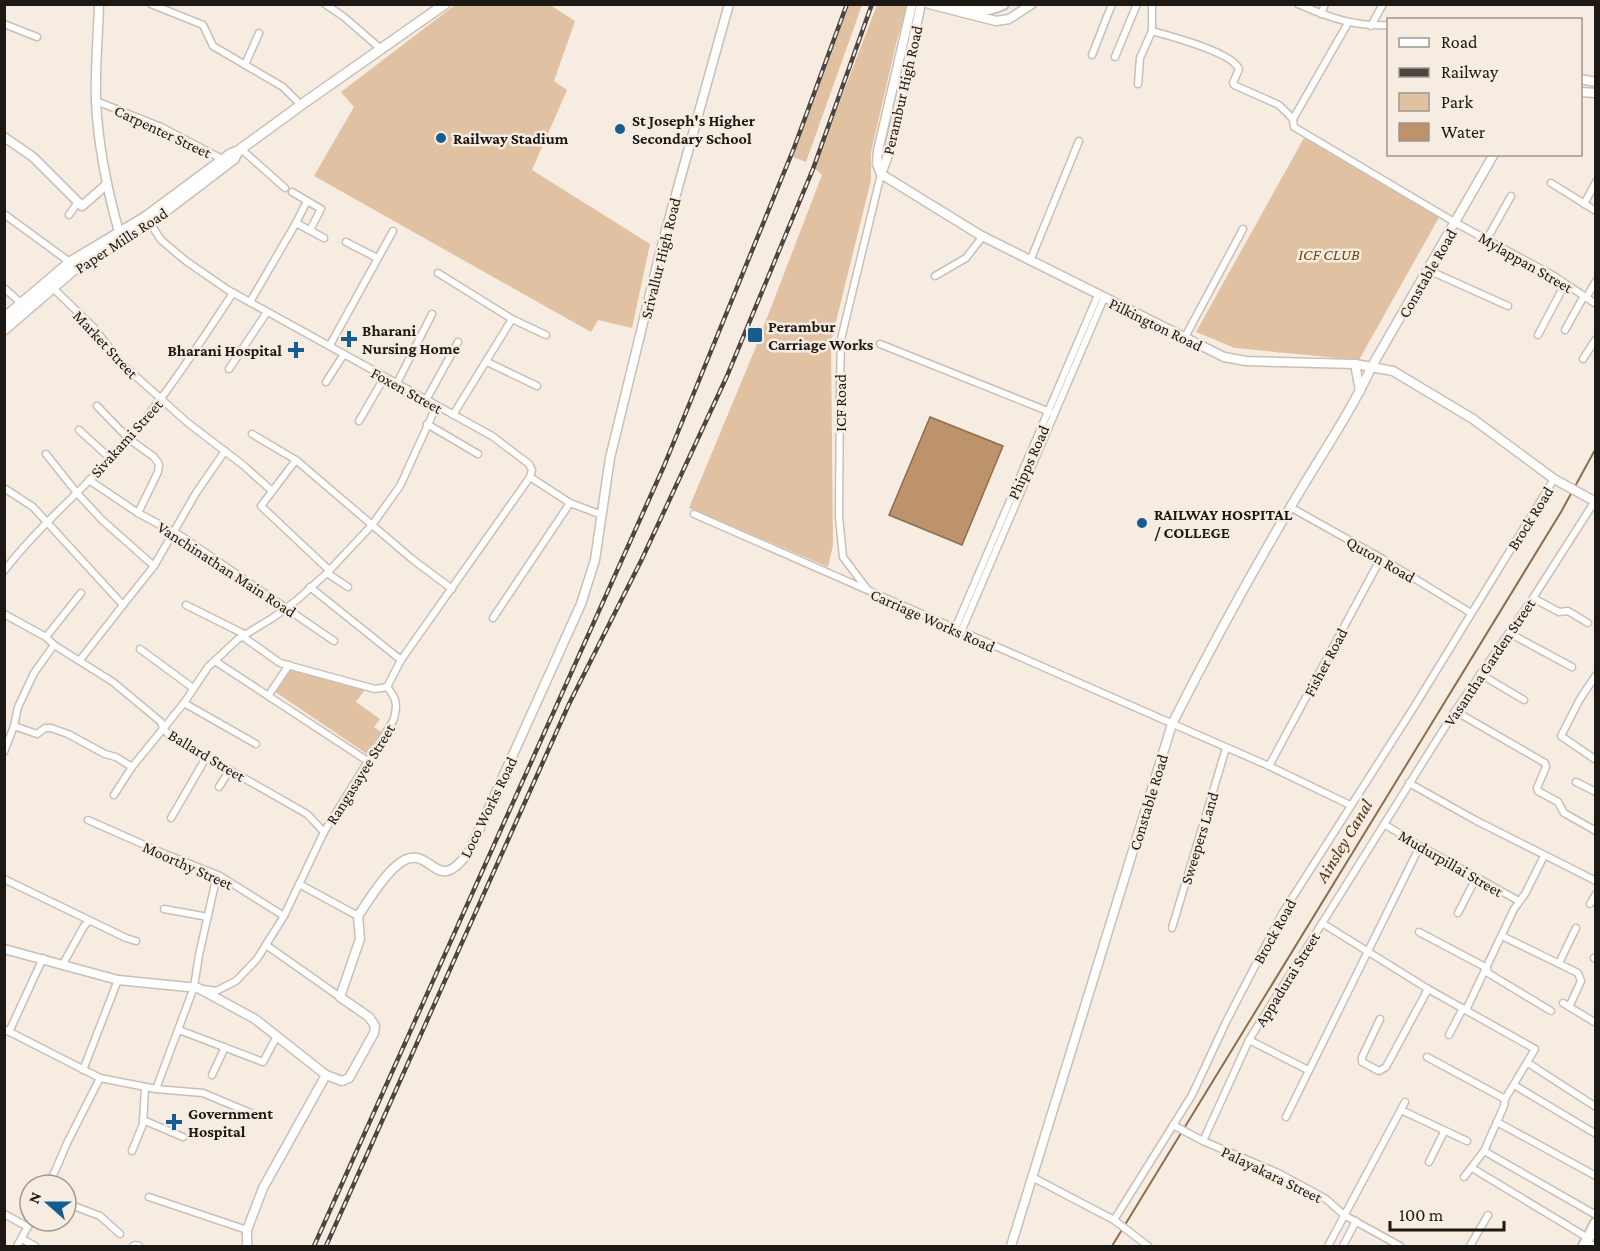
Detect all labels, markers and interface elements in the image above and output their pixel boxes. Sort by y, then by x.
legend [1387,18,1582,156]
street label: Perambur High Road [879,23,927,157]
text: Road [1441,32,1478,52]
text: Railway [1441,62,1499,82]
text: Park [1441,92,1473,112]
street label: Carpenter Street [111,102,215,163]
place label: St Joseph's Higher Secondary School [632,112,756,147]
marker: St Joseph's Higher Secondary School [613,122,627,136]
text: Water [1441,122,1486,142]
place label: Railway Stadium [453,130,569,147]
marker: Railway Stadium [434,131,448,145]
street label: Srivallur High Road [637,195,685,321]
street label: Paper Mills Road [72,204,172,277]
street label: Constable Road [1395,225,1460,321]
street label: Mylappan Street [1475,229,1576,297]
park label: ICF CLUB [1298,246,1360,263]
street label: Pilkington Road [1106,295,1206,356]
street label: Market Street [70,307,142,382]
place label: Perambur Carriage Works [768,318,874,353]
place label: Bharani Nursing Home [362,322,460,357]
marker: Perambur Carriage Works [746,326,764,344]
marker: Bharani Nursing Home [340,330,358,348]
marker: Bharani Hospital [287,341,305,359]
place label: Bharani Hospital [167,342,282,359]
street label: Foxen Street [368,364,446,417]
street label: ICF Road [832,374,849,432]
street label: Sivakami Street [87,395,166,481]
street label: Phipps Road [1005,422,1054,502]
street label: Brock Road [1504,483,1557,553]
place label: RAILWAY HOSPITAL / COLLEGE [1154,506,1293,541]
marker: RAILWAY HOSPITAL / COLLEGE [1135,516,1149,530]
street label: Vanchinathan Main Road [154,518,300,621]
street label: Quton Road [1343,533,1419,586]
street label: Carriage Works Road [868,585,998,657]
street label: Vasantha Garden Street [1440,595,1539,729]
street label: Fisher Road [1300,625,1351,699]
street label: Rangasayee Street [323,720,399,828]
street label: Ballard Street [165,726,249,785]
street label: Constable Road [1126,751,1171,852]
street label: Loco Works Road [457,753,521,860]
street label: Sweepers Land [1177,789,1223,887]
water label: Ainsley Canal [1311,796,1377,887]
street label: Mudurpillai Street [1395,827,1506,901]
street label: Moorthy Street [140,838,236,894]
street label: Brock Road [1250,895,1300,967]
street label: Appadurai Street [1252,929,1324,1030]
place label: Government Hospital [188,1105,273,1140]
marker: Government Hospital [165,1113,183,1131]
street label: Palayakara Street [1218,1143,1325,1207]
north arrow [18,1173,78,1233]
text: N [25,1190,44,1206]
scale bar [1390,1194,1504,1232]
text: 100 m [1399,1205,1444,1225]

